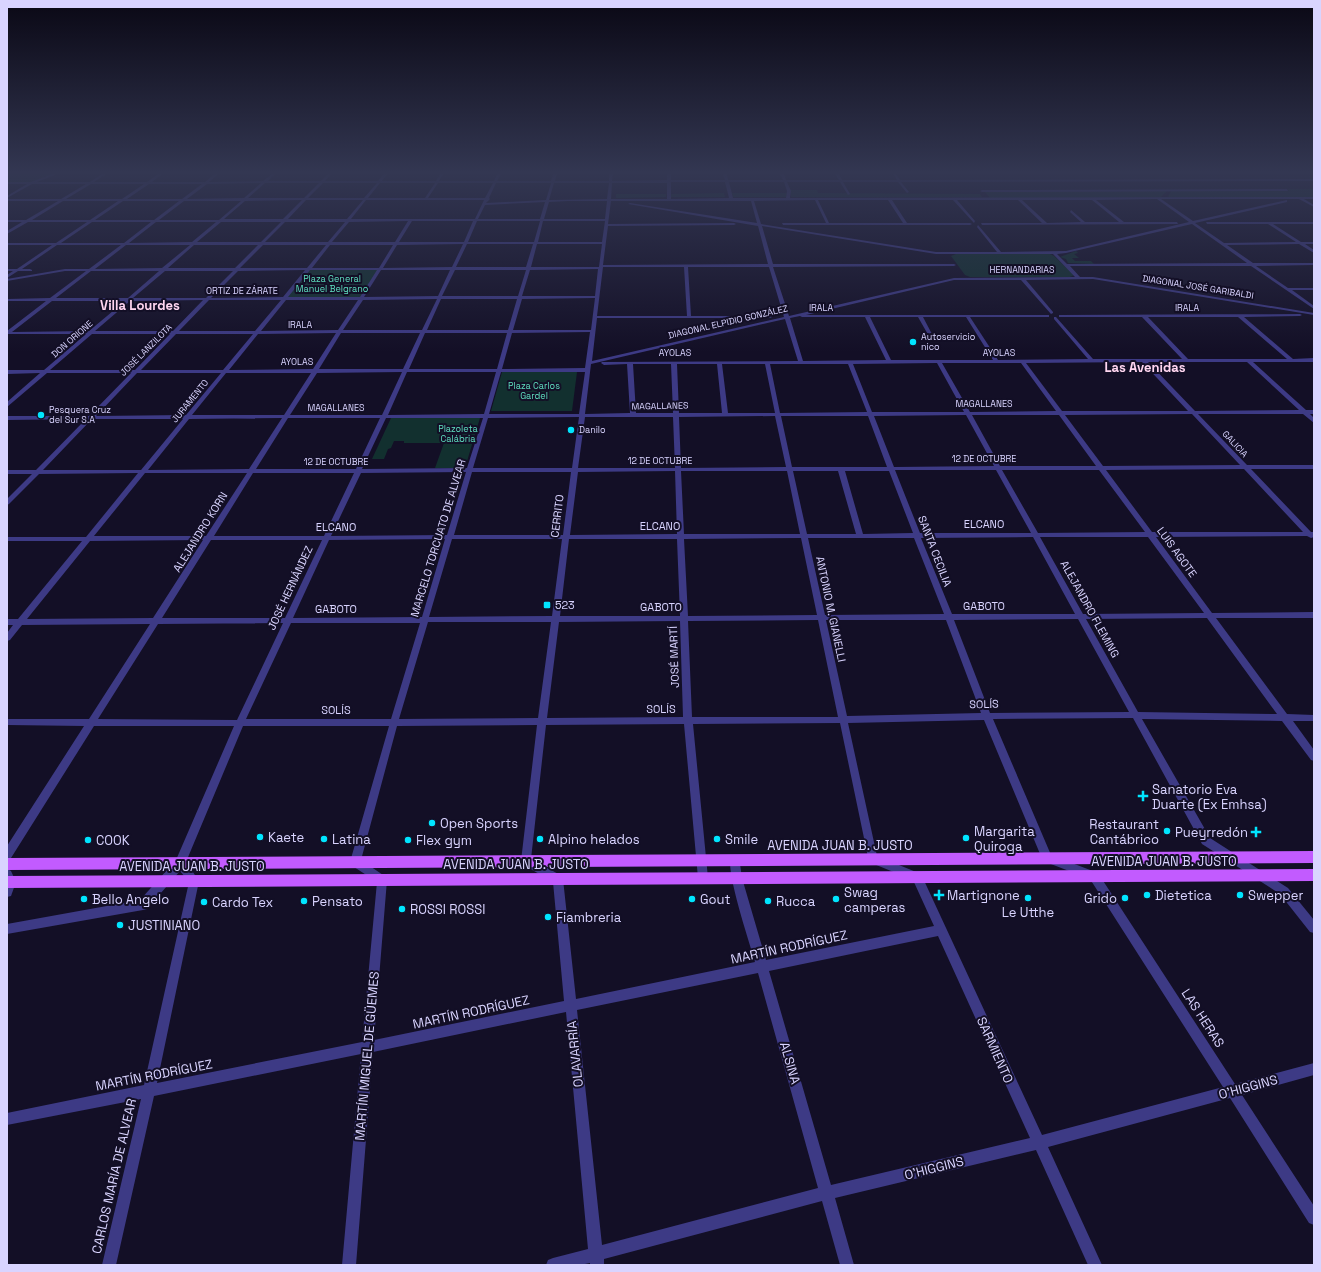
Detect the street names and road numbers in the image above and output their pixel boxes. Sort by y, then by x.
street label: HERNANDARIAS [990,264,1055,276]
street label: DIAGONAL JOSÉ GARIBALDI [1141,272,1255,302]
street label: ORTIZ DE ZÁRATE [206,285,278,297]
street label: DIAGONAL ELPIDIO GONZÁLEZ [667,302,789,342]
street label: IRALA [809,302,833,314]
street label: IRALA [1175,302,1199,314]
street label: DON ORIONE [49,318,95,360]
street label: IRALA [288,319,312,331]
street label: JOSÉ LANZILOTA [117,321,175,379]
street label: AYOLAS [659,347,692,359]
street label: AYOLAS [983,347,1016,359]
street label: AYOLAS [281,356,314,368]
street label: JURAMENTO [169,377,211,425]
street label: MAGALLANES [955,398,1013,410]
street label: MAGALLANES [631,399,689,412]
street label: MAGALLANES [307,402,365,414]
street label: GALICIA [1220,428,1251,460]
street label: 12 DE OCTUBRE [952,453,1016,465]
street label: 12 DE OCTUBRE [628,455,692,467]
street label: 12 DE OCTUBRE [304,456,368,468]
street label: MARCELO TORCUATO DE ALVEAR [407,457,469,619]
street label: ALEJANDRO KORN [170,489,230,575]
street label: CERRITO [547,494,567,538]
street label: SANTA CECILIA [915,514,955,588]
street label: ELCANO [964,517,1004,531]
street label: ELCANO [640,519,680,533]
street label: ELCANO [316,520,356,534]
street label: LUIS AGOTE [1154,524,1200,580]
street label: JOSÉ HERNÁNDEZ [264,544,316,632]
street label: ANTONIO M. GIANELLI [813,555,849,663]
street label: ALEJANDRO FLEMING [1057,558,1123,660]
street label: GABOTO [963,599,1005,613]
street label: GABOTO [640,600,682,614]
street label: GABOTO [315,602,357,616]
street label: JOSÉ MARTÍ [666,626,682,688]
street label: SOLÍS [969,697,999,711]
street label: SOLÍS [646,702,676,716]
street label: SOLÍS [321,703,351,717]
street label: AVENIDA JUAN B. JUSTO [767,837,913,854]
street label: AVENIDA JUAN B. JUSTO [1091,853,1237,870]
street label: AVENIDA JUAN B. JUSTO [443,856,589,873]
street label: AVENIDA JUAN B. JUSTO [119,858,265,875]
street label: MARTÍN RODRÍGUEZ [729,926,849,968]
street label: MARTÍN MIGUEL DE GÜEMES [351,971,383,1141]
street label: LAS HERAS [1178,985,1228,1051]
street label: MARTÍN RODRÍGUEZ [411,991,531,1033]
street label: SARMIENTO [973,1014,1017,1086]
street label: OLAVARRÍA [563,1020,587,1088]
street label: ALSINA [776,1040,804,1086]
street label: MARTÍN RODRÍGUEZ [94,1055,214,1095]
street label: O'HIGGINS [1217,1071,1279,1103]
street label: CARLOS MARÍA DE ALVEAR [88,1097,140,1255]
street label: O'HIGGINS [903,1152,965,1184]

